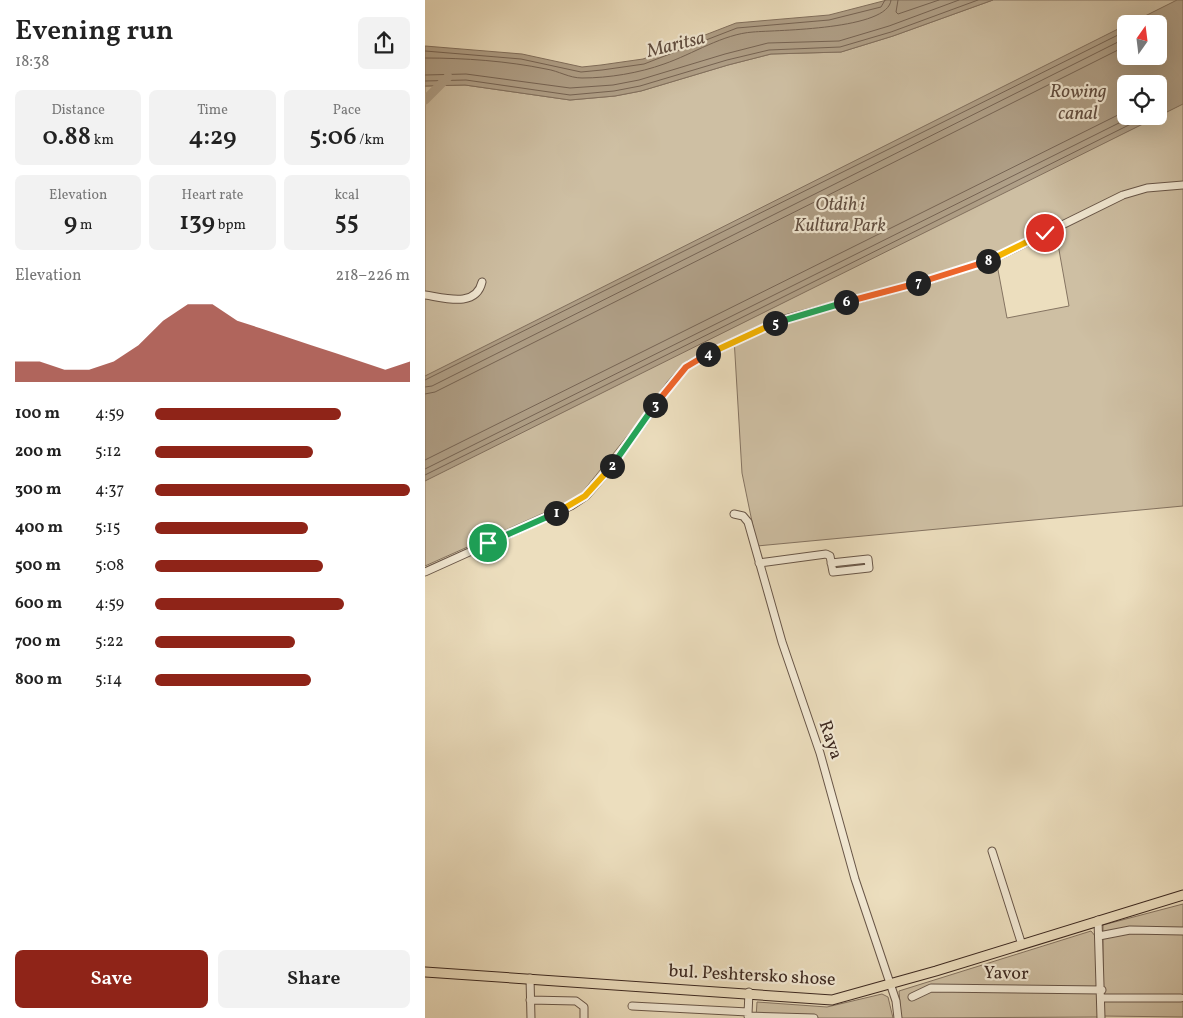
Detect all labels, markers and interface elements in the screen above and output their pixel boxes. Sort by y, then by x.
text: Evening run [15,12,174,51]
north arrow [1117,15,1167,65]
map controls [1117,15,1167,125]
button: share [358,17,410,69]
water label: Maritsa [643,25,708,65]
text: 18:38 [15,51,49,73]
button: locate [1117,75,1167,125]
water label: Rowing canal [1050,79,1106,127]
text: Distance [51,101,105,120]
text: Time [197,101,228,120]
text: Pace [333,101,361,120]
text: 0.88 [43,120,91,155]
text: 4:29 [188,120,237,155]
text: 5:06 [309,120,357,155]
text: km [91,131,114,150]
text: /km [357,131,385,150]
text: Elevation [49,186,107,205]
text: Heart rate [182,186,243,205]
text: kcal [334,186,359,205]
park label: Otdih i Kultura Park [794,193,886,239]
text: 9 [64,205,77,240]
text: 139 [179,205,215,240]
text: 55 [335,205,359,240]
pin [1024,212,1066,254]
text: m [77,216,93,235]
text: bpm [215,216,246,235]
icon: check [1031,219,1059,247]
pin: 8 [975,248,1001,274]
text: 8 [985,252,992,271]
text: Elevation [15,265,82,287]
text: 218–226 m [335,265,410,287]
pin: 7 [905,270,931,296]
text: 7 [915,274,922,293]
pin: 6 [833,290,859,314]
text: 6 [843,293,850,312]
pin: 5 [763,310,787,336]
text: 5 [772,314,779,333]
pin: 4 [695,342,721,366]
text: 4 [704,345,713,364]
pin: 3 [643,392,667,418]
text: 3 [652,396,659,415]
text: 100 m [15,403,60,425]
text: 4:59 [95,403,124,425]
text: 200 m [15,441,62,463]
text: 5:12 [95,441,121,463]
pin: 2 [599,454,625,478]
text: 2 [609,457,616,476]
text: 300 m [15,479,61,501]
text: 4:37 [95,479,124,501]
pin: 1 [543,500,569,526]
text: 1 [554,504,559,523]
text: 400 m [15,517,63,539]
text: 5:15 [95,517,120,539]
pin [467,522,509,564]
icon: arrive [474,529,502,557]
text: 500 m [15,555,61,577]
text: 5:08 [95,555,124,577]
text: 600 m [15,593,62,615]
text: 4:59 [95,593,124,615]
text: 700 m [15,631,61,653]
text: 5:22 [95,631,124,653]
text: 800 m [15,669,62,691]
text: 5:14 [95,669,122,691]
street label: Raya [812,717,848,763]
button: Save [15,950,208,1008]
button: Share [218,950,410,1008]
street label: bul. Peshtersko shose [668,959,836,993]
street label: Yavor [983,961,1029,987]

